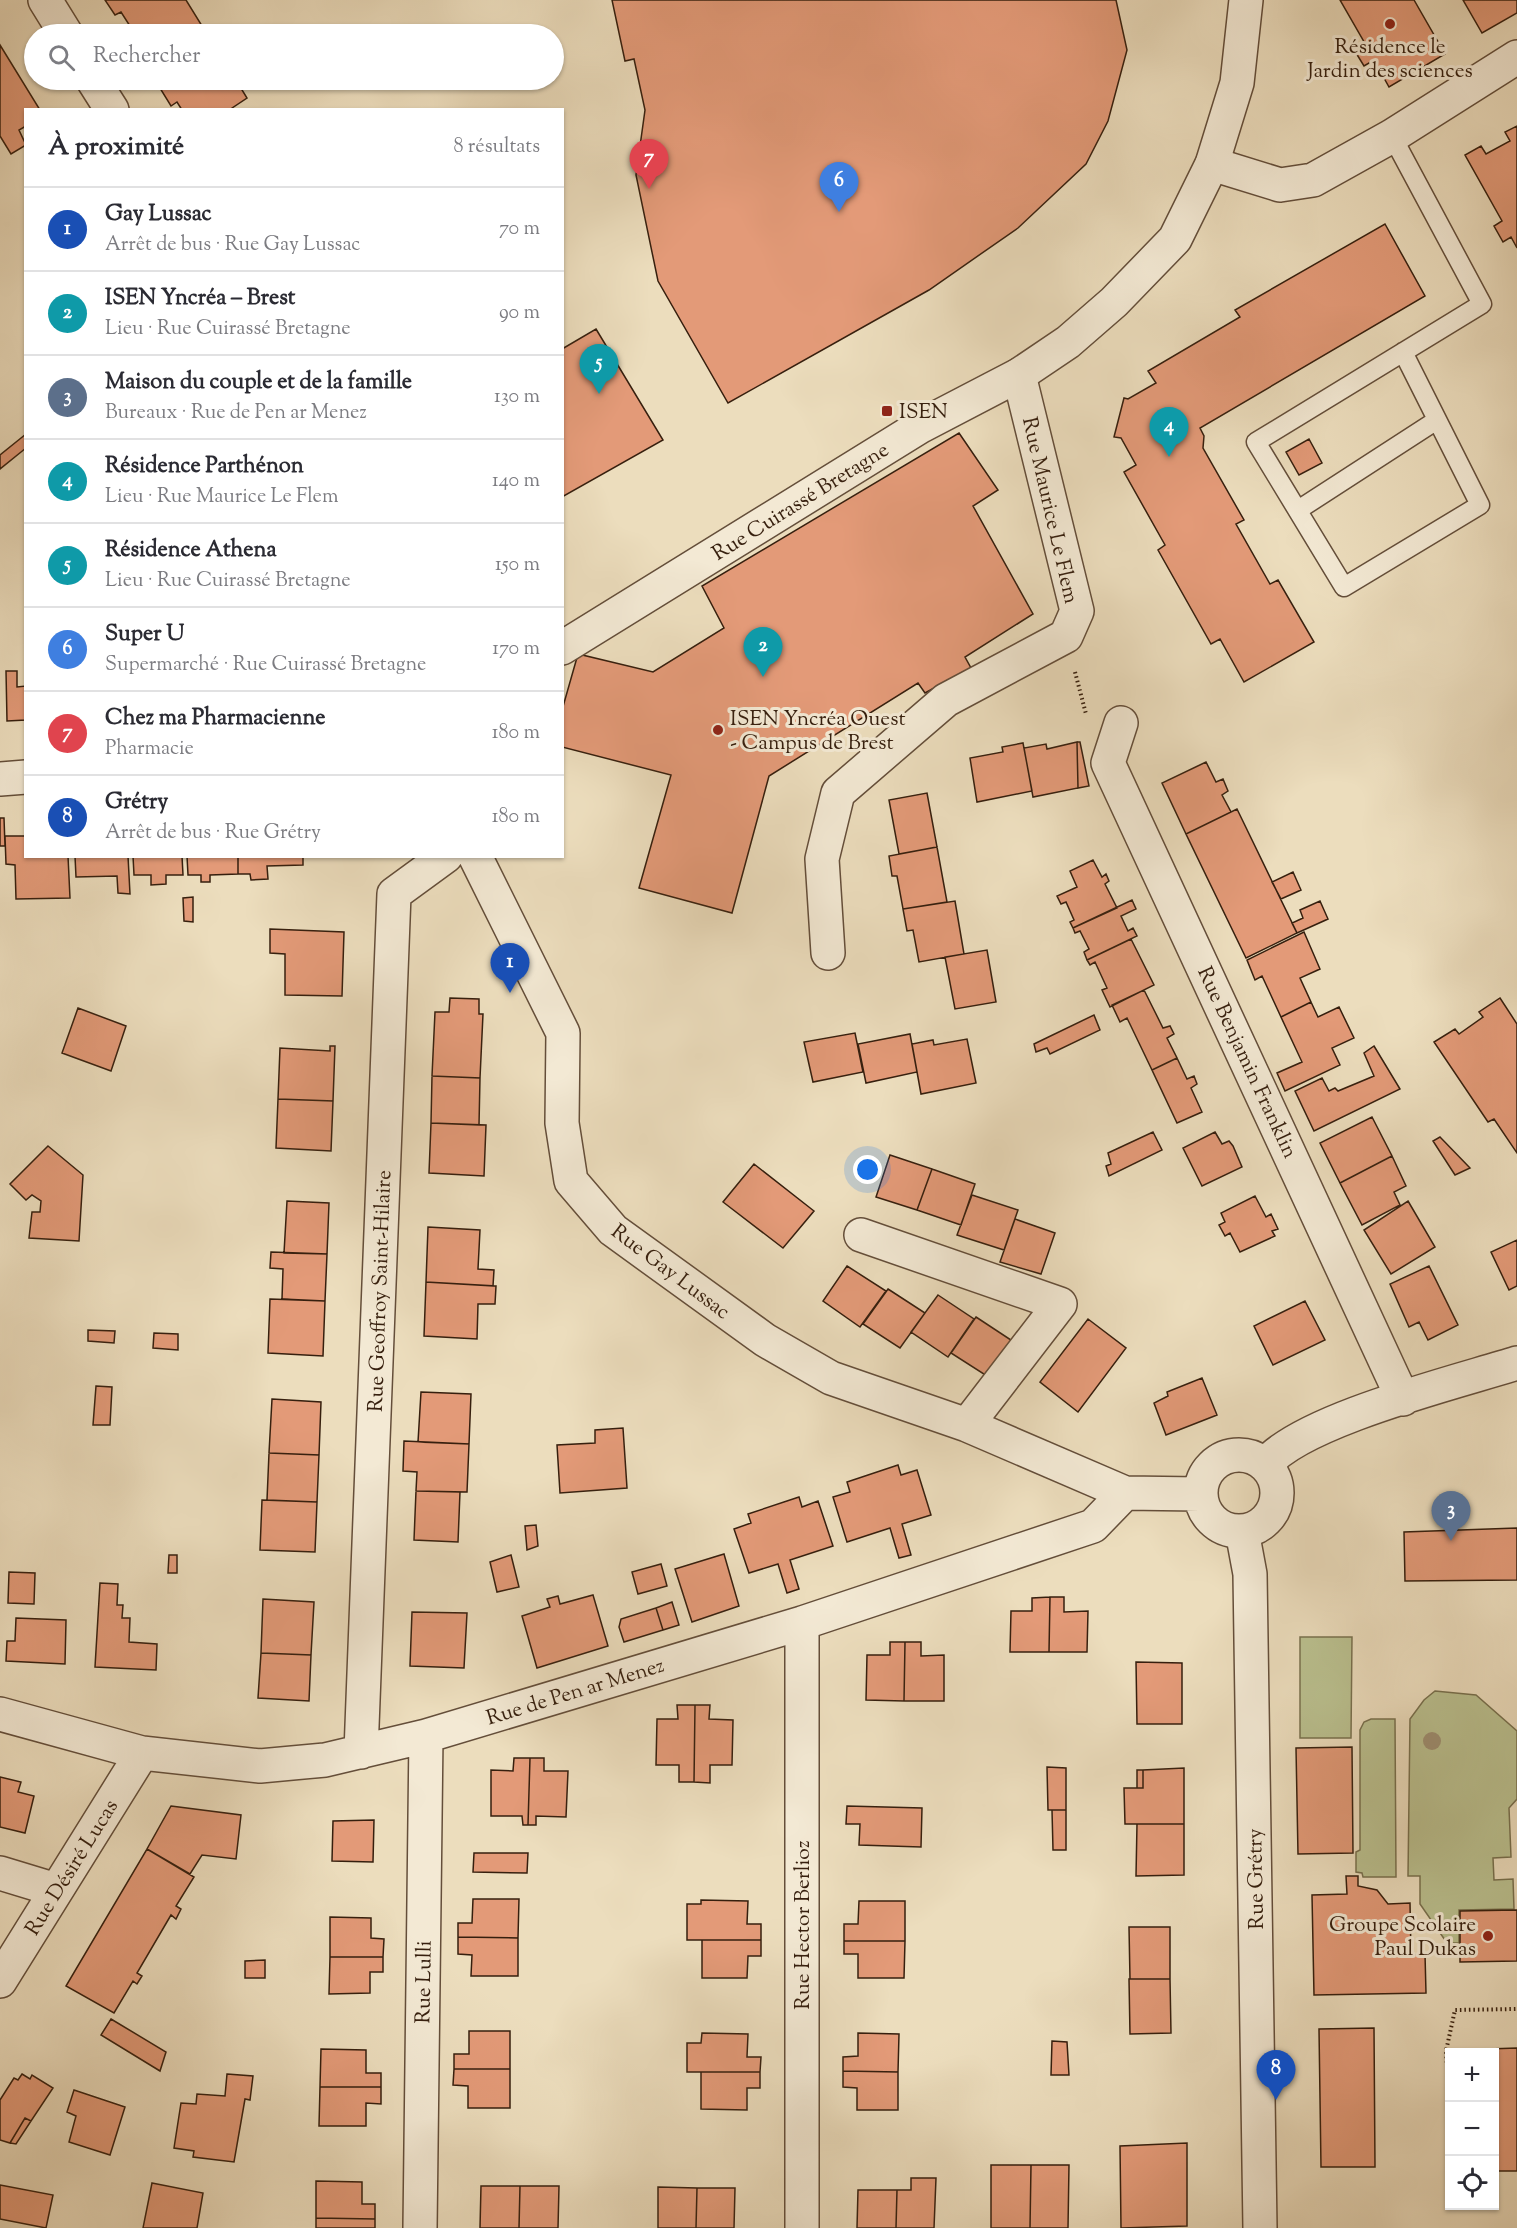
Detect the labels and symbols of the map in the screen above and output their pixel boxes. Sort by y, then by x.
marker: Résidence le Jardin des sciences [1383,17,1397,31]
place label: Résidence le Jardin des sciences [1306,33,1473,87]
pin: 7 [630,140,668,189]
pin: 6 [820,162,858,212]
pin: 5 [580,344,618,394]
place label: ISEN [899,398,948,428]
marker: ISEN [880,404,894,418]
pin: 4 [1150,408,1188,457]
street label: Rue Maurice Le Flem [1013,414,1085,607]
street label: Rue Cuirassé Bretagne [707,436,895,569]
pin: 2 [744,628,783,677]
place label: ISEN Yncréa Ouest - Campus de Brest [730,705,906,759]
marker: ISEN Yncréa Ouest - Campus de Brest [711,723,725,737]
pin: 1 [490,944,530,993]
street label: Rue Benjamin Franklin [1189,962,1304,1164]
your location [853,1155,882,1184]
street label: Rue Geoffroy Saint-Hilaire [362,1170,400,1413]
street label: Rue Gay Lussac [604,1218,736,1327]
pin: 3 [1432,1492,1470,1541]
street label: Rue de Pen ar Menez [483,1652,668,1734]
street label: Rue Désiré Lucas [19,1794,127,1942]
street label: Rue Grétry [1241,1828,1273,1930]
street label: Rue Hector Berlioz [789,1840,819,2010]
place label: Groupe Scolaire Paul Dukas [1329,1911,1476,1965]
marker: Groupe Scolaire Paul Dukas [1481,1929,1495,1943]
street label: Rue Lulli [409,1940,441,2024]
pin: 8 [1256,2050,1296,2100]

